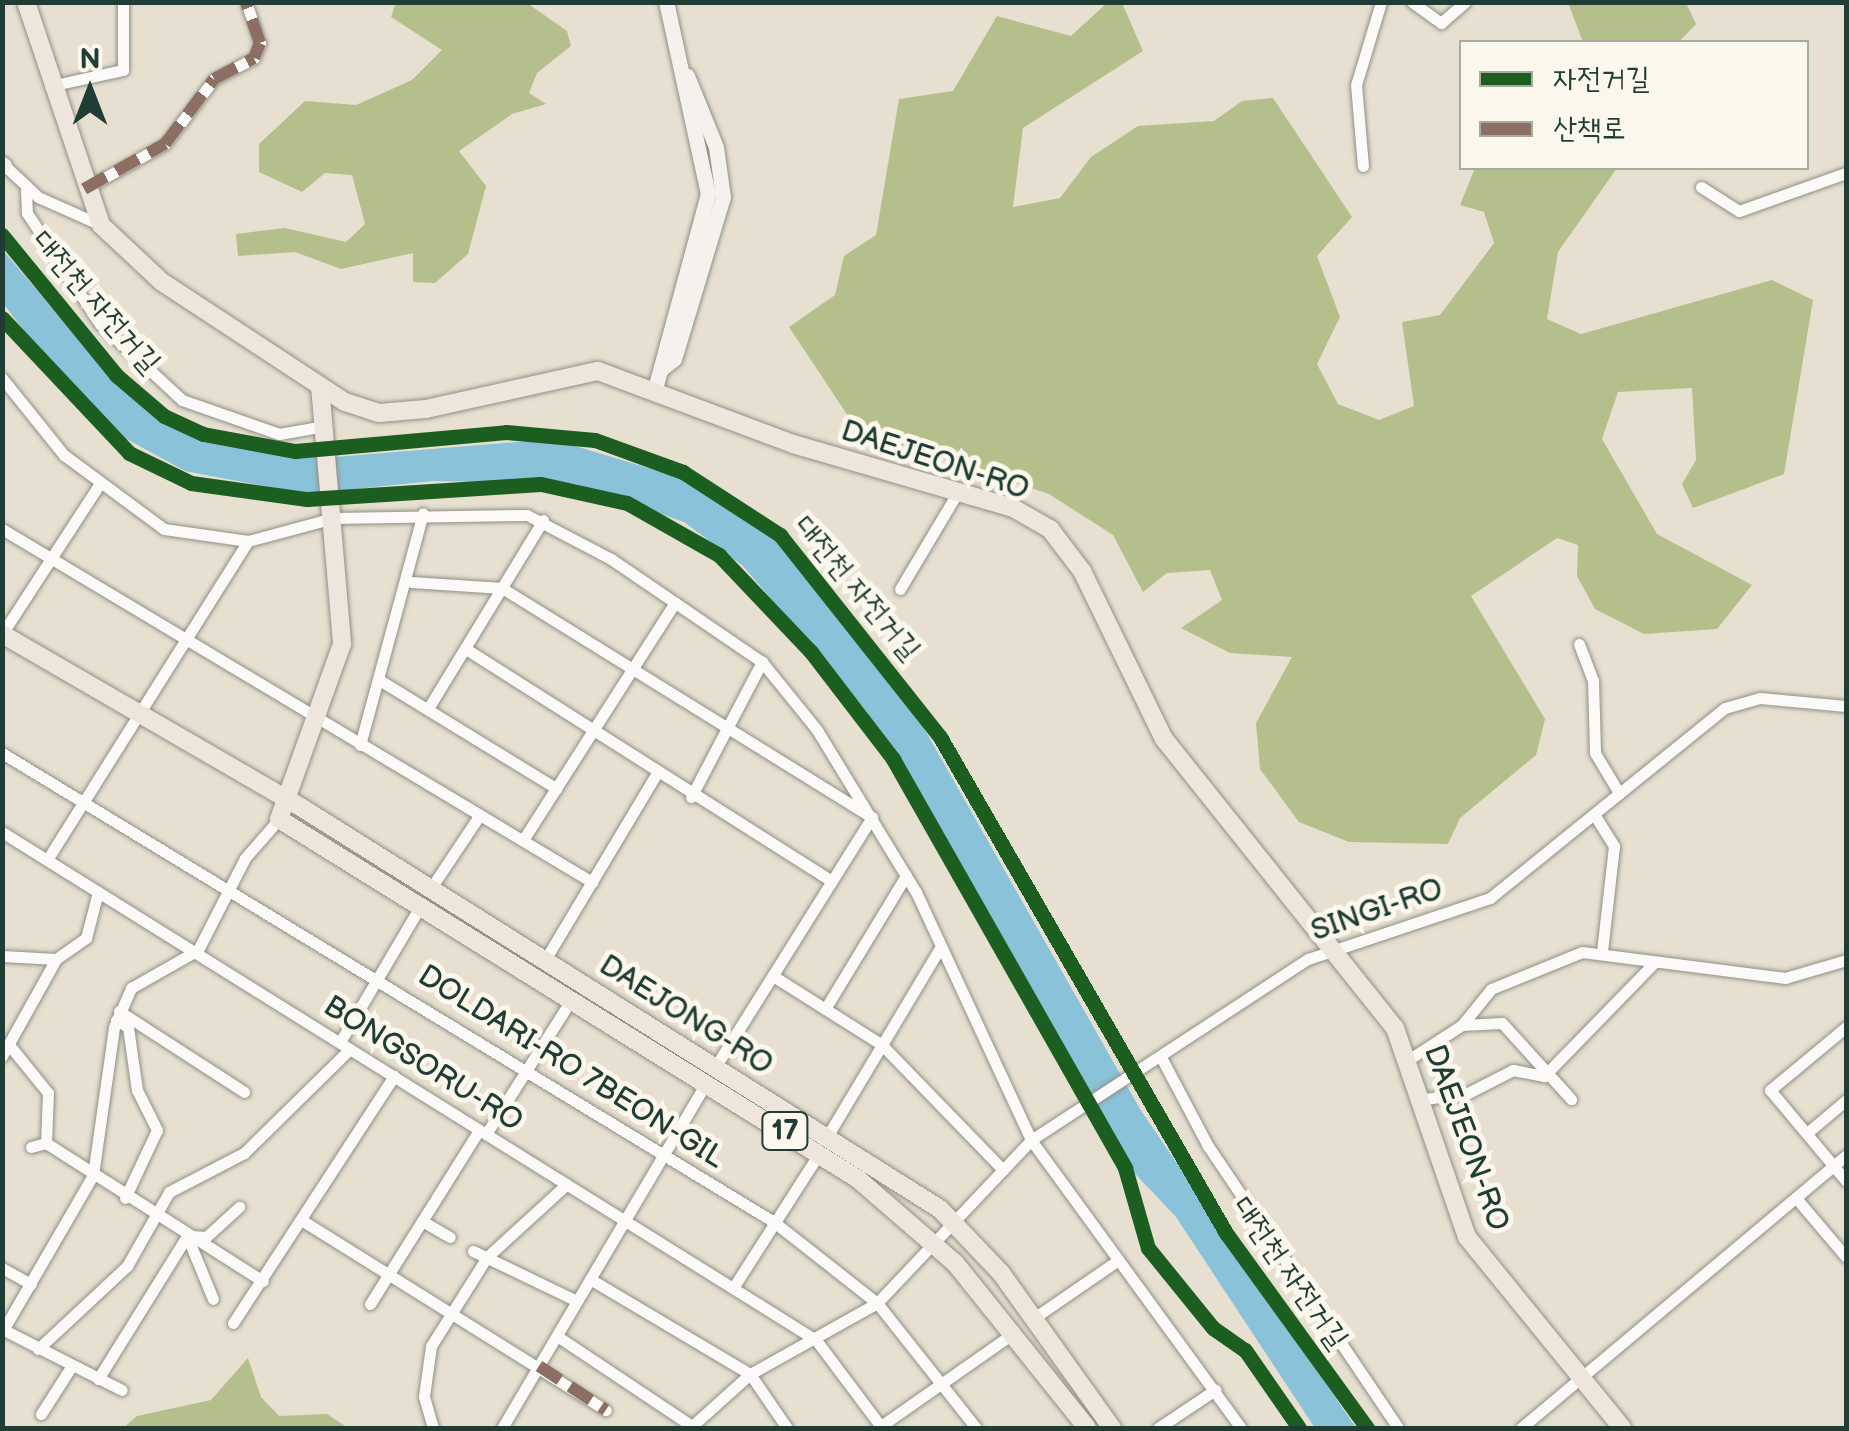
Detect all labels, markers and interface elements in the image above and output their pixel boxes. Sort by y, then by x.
north arrow [40,40,140,140]
legend [1459,40,1809,170]
text: N [79,43,101,76]
text: 자전거길 [1553,61,1650,97]
text: 산책로 [1553,111,1625,147]
street label: 대전천 자전거길 [24,223,168,381]
street label: DAEJEON-RO [837,413,1033,507]
street label: 대전천 자전거길 [786,509,928,667]
street label: SINGI-RO [1306,871,1448,949]
street label: DAEJONG-RO [593,947,779,1083]
street label: DOLDARI-RO 7BEON-GIL [411,958,731,1176]
street label: BONGSORU-RO [317,988,529,1140]
street label: DAEJEON-RO [1416,1040,1516,1236]
road number: 17 [760,1108,810,1154]
street label: 대전천 자전거길 [1224,1190,1356,1356]

